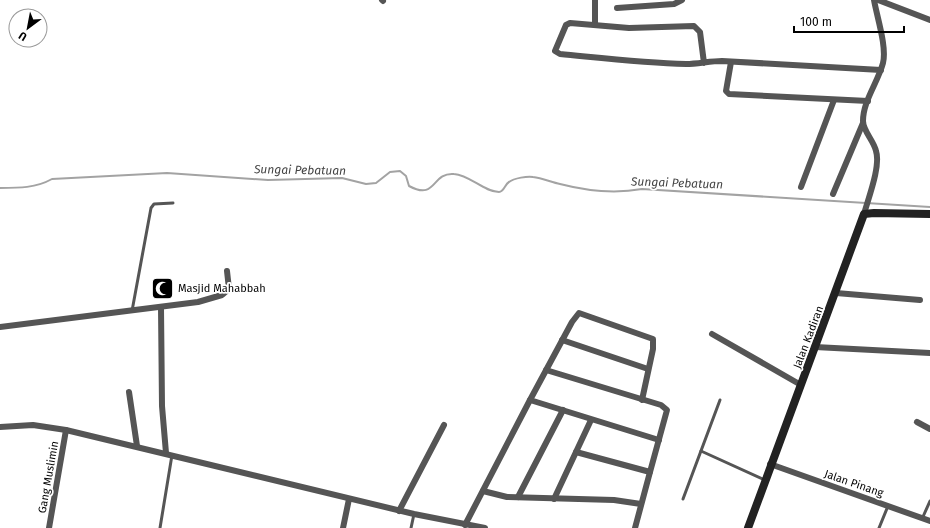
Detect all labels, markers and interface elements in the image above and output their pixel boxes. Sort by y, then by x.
north arrow [8,8,48,48]
scale bar [794,8,904,34]
text: 100 m [800,15,832,29]
text: U [16,29,29,43]
water label: Sungai Pebatuan [253,162,346,178]
water label: Sungai Pebatuan [630,174,723,192]
mosque icon: Masjid Mahabbah [149,275,175,301]
place label: Masjid Mahabbah [178,282,266,295]
street label: Jalan Kadiran [791,304,826,370]
street label: Gang Muslimin [36,440,61,514]
street label: Jalan Pinang [822,467,885,500]

